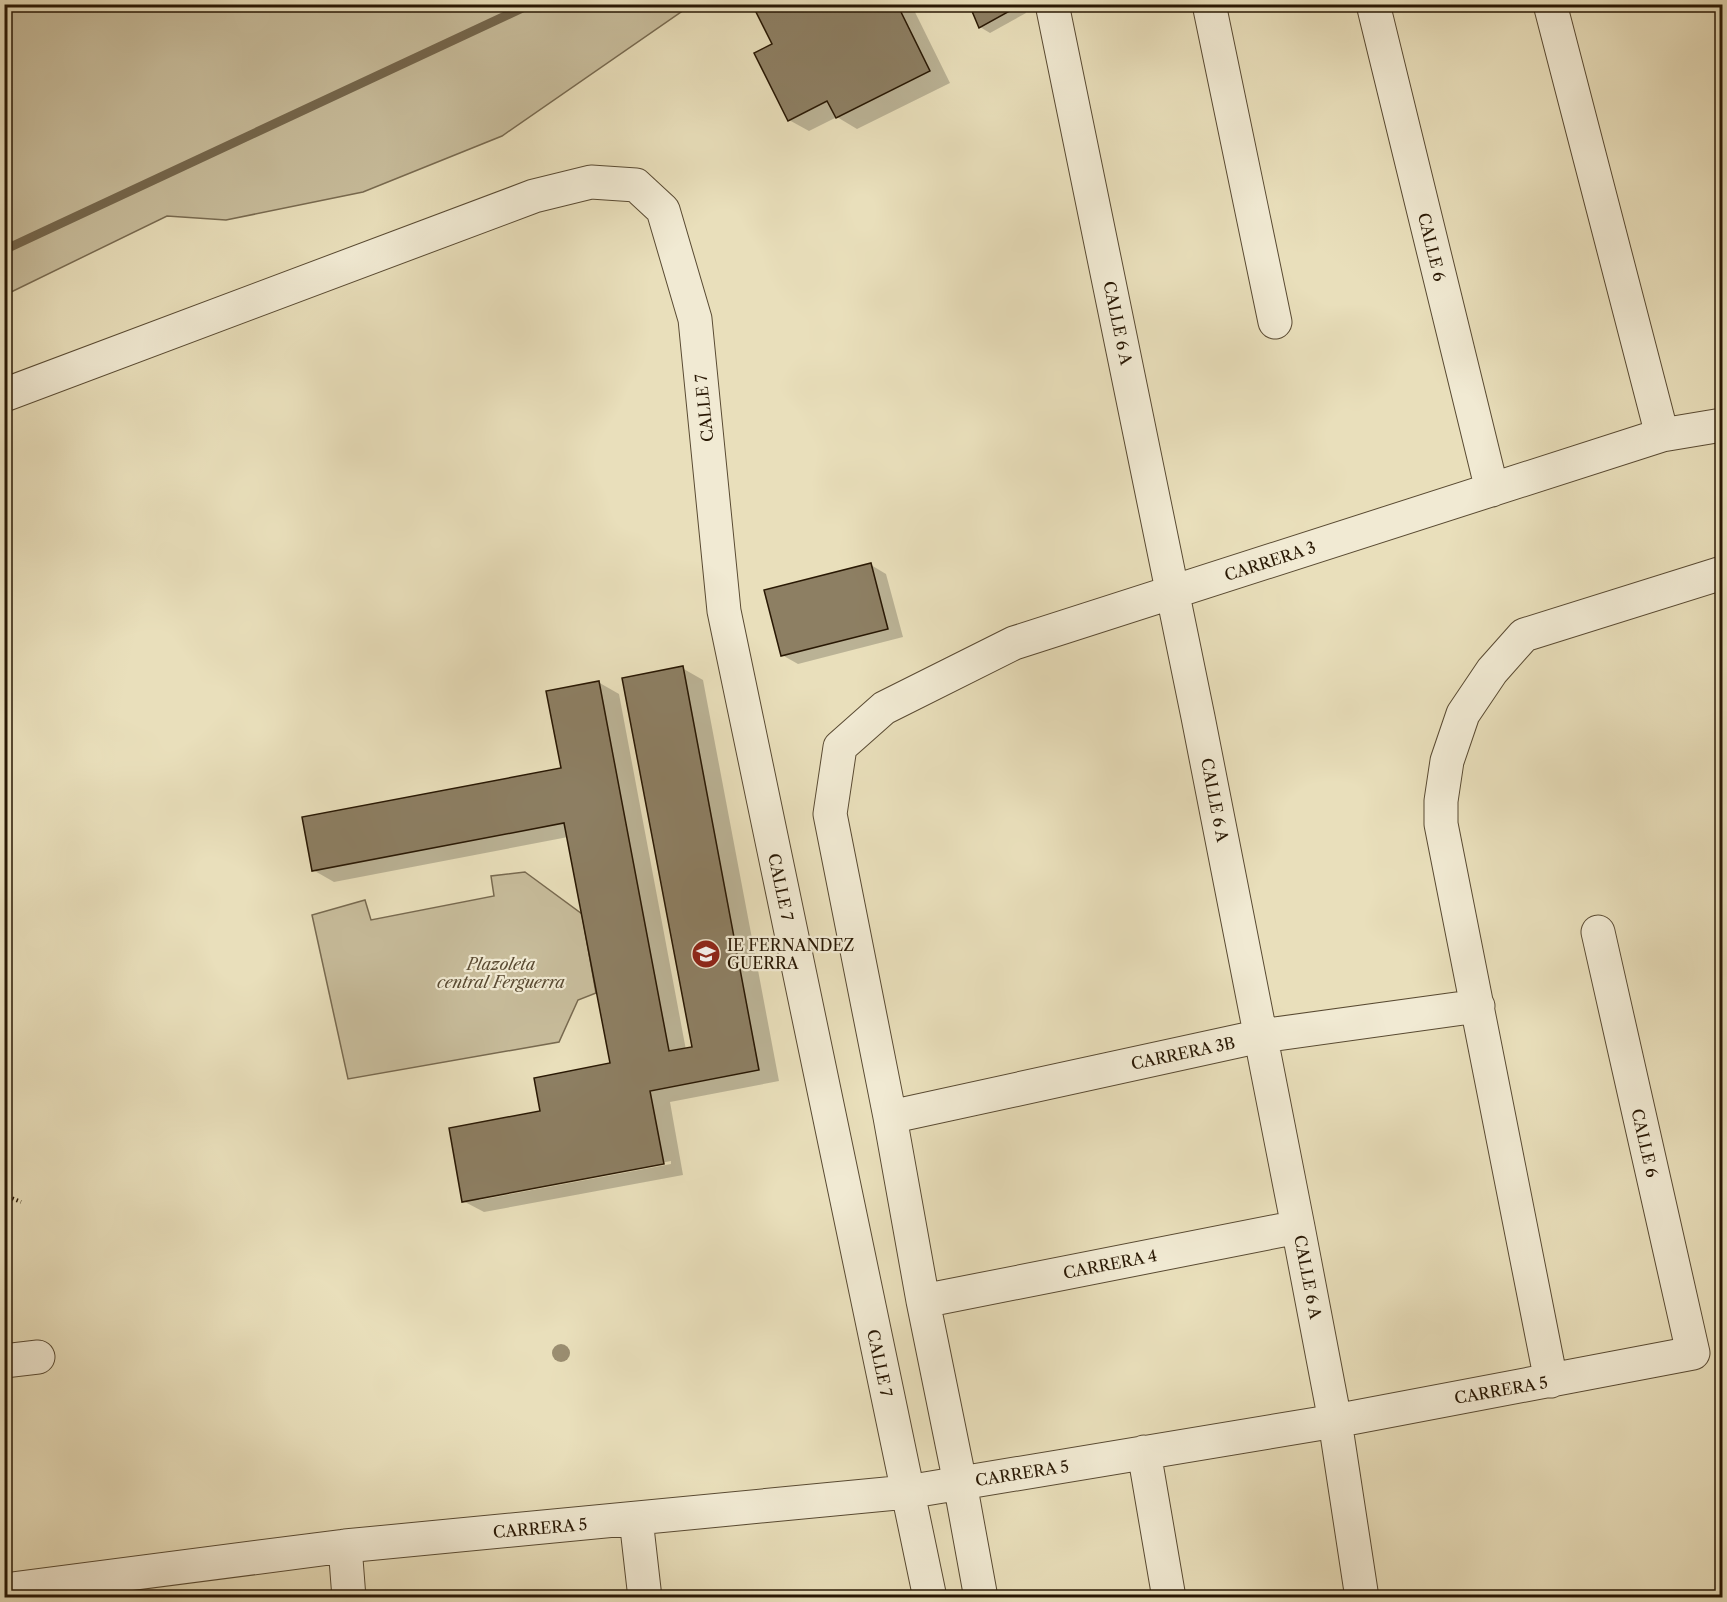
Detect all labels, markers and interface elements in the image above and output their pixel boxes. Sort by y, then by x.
street label: CALLE 6 [1414,211,1450,283]
street label: CALLE 6 A [1099,279,1137,368]
street label: CALLE 7 [690,373,718,443]
street label: CARRERA 3 [1222,537,1318,585]
street label: CALLE 6 A [1197,756,1233,845]
street label: CALLE 7 [764,852,798,923]
place label: IE FERNANDEZ GUERRA [727,935,854,973]
school or university icon: IE FERNANDEZ GUERRA [690,938,722,970]
park label: Plazoleta central Ferguerra [437,954,565,992]
street label: CARRERA 3B [1129,1032,1237,1074]
street label: CALLE 6 [1627,1107,1663,1179]
street label: CALLE 6 A [1290,1233,1326,1322]
street label: CARRERA 4 [1061,1245,1159,1283]
street label: CALLE 7 [863,1328,897,1399]
street label: CARRERA 5 [1453,1372,1549,1408]
street label: CARRERA 5 [974,1456,1070,1490]
street label: CARRERA 5 [492,1514,588,1542]

